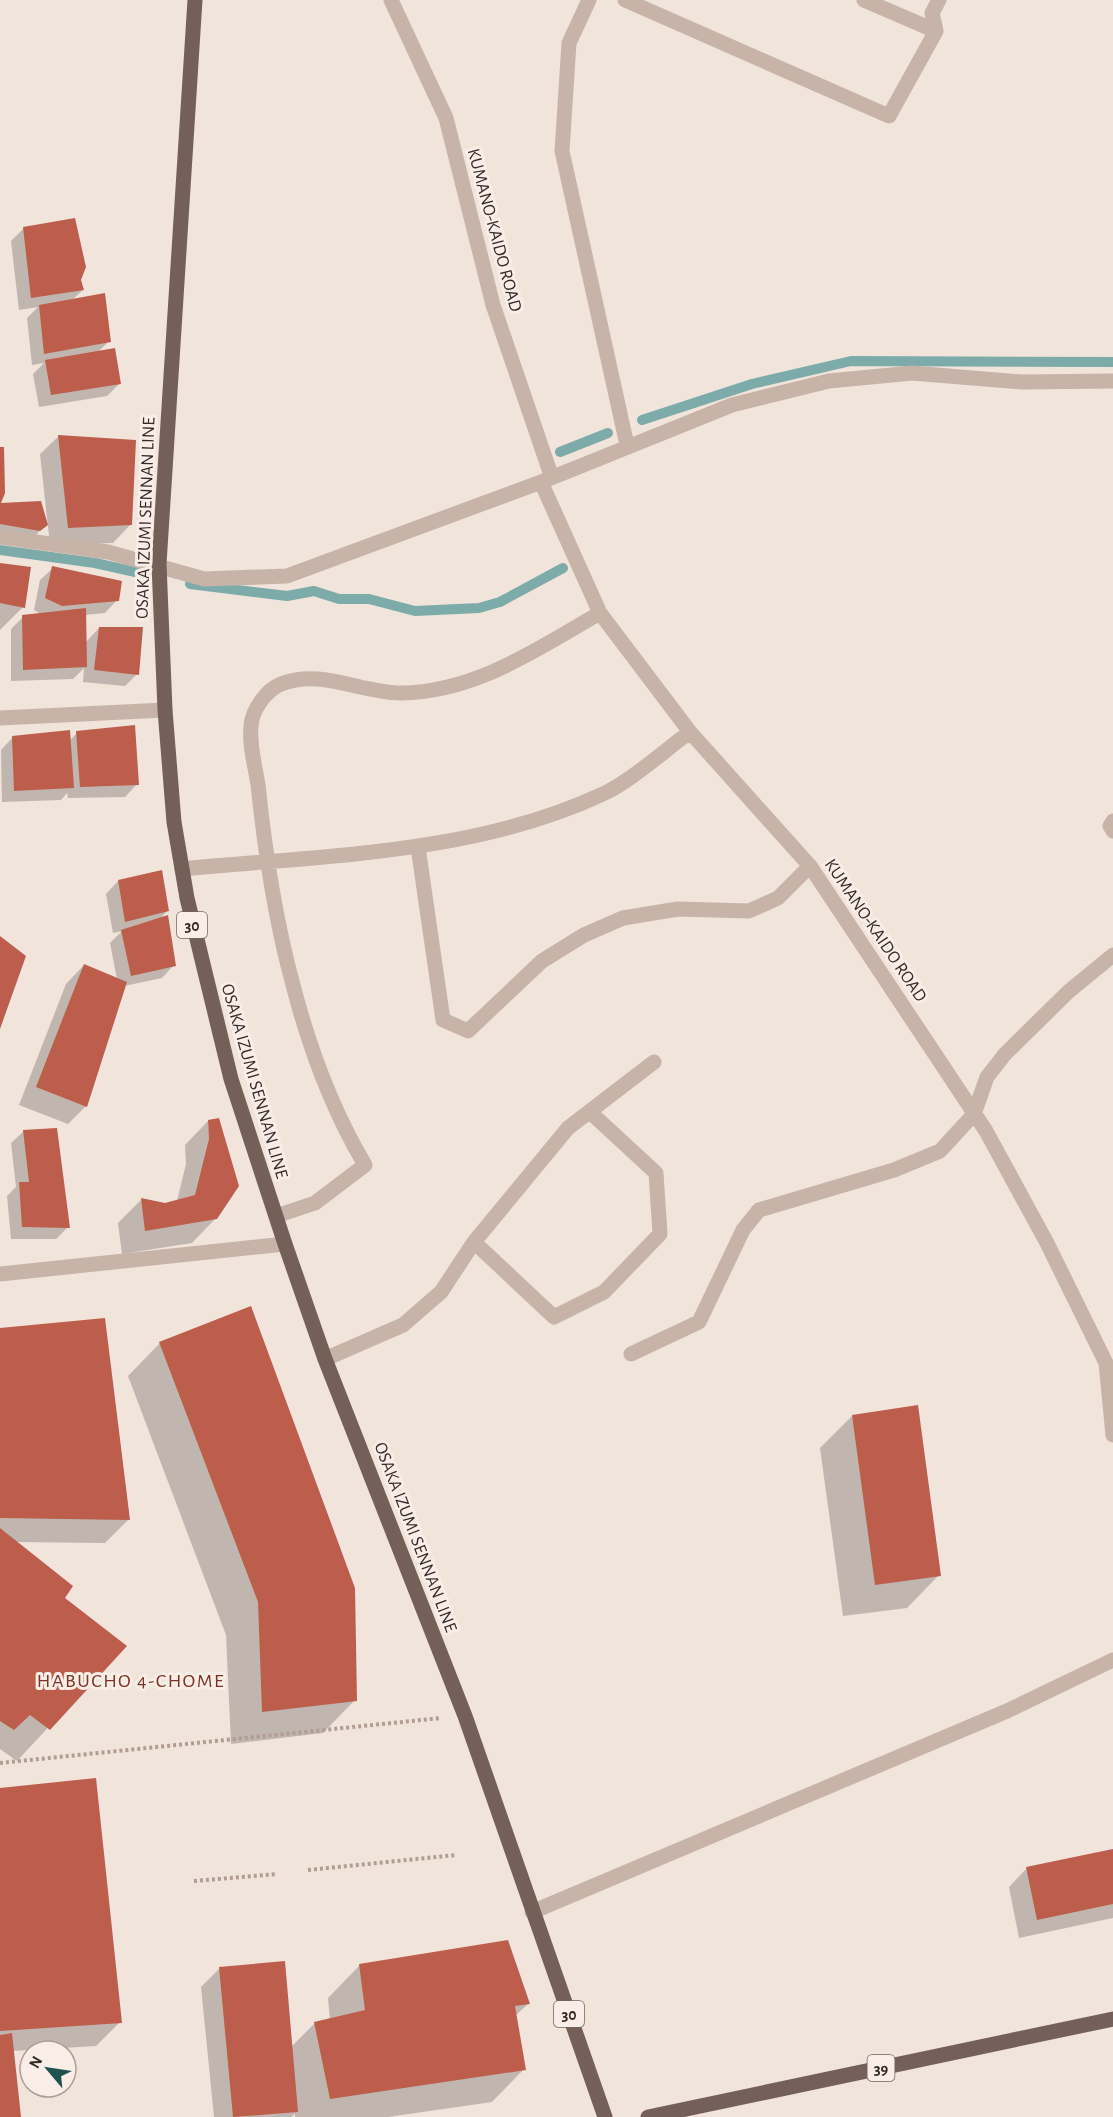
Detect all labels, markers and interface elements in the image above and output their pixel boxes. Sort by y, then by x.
street label: KUMANO-KAIDO ROAD [464,147,524,314]
street label: OSAKA IZUMI SENNAN LINE [133,417,159,619]
street label: KUMANO-KAIDO ROAD [821,856,930,1005]
road number: 30 [177,912,207,938]
street label: OSAKA IZUMI SENNAN LINE [218,982,291,1181]
street label: OSAKA IZUMI SENNAN LINE [370,1440,460,1635]
district label: HABUCHO 4-CHOME [37,1671,225,1691]
road number: 30 [554,2001,584,2027]
north arrow [18,2039,78,2099]
text: N [26,2053,45,2071]
road number: 39 [868,2055,894,2081]

